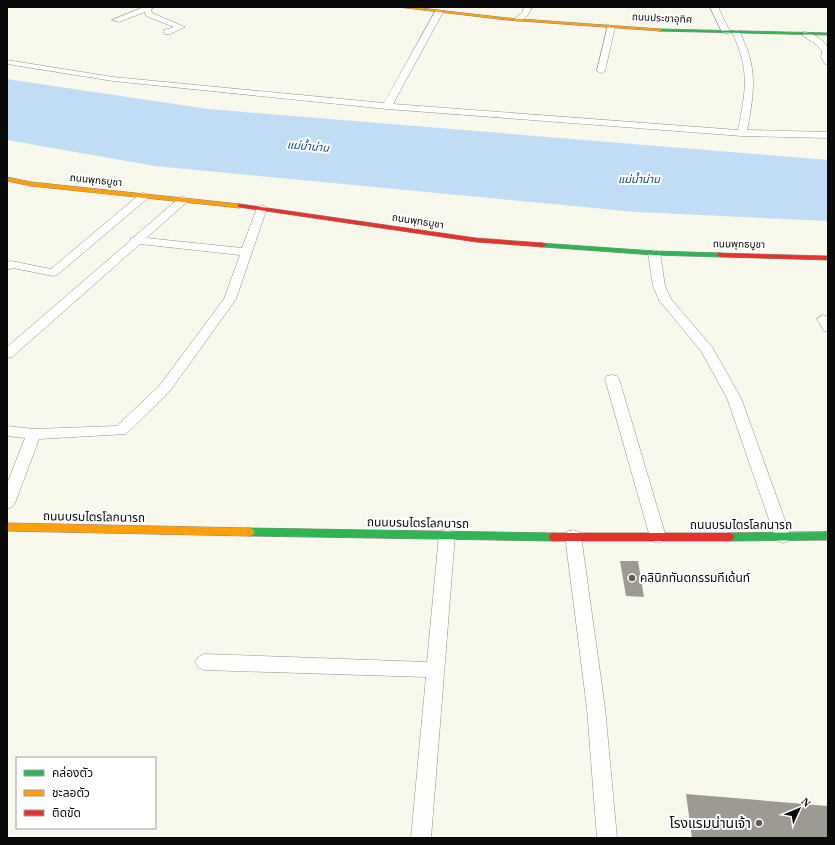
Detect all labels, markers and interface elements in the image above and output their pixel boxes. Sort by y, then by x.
street label: ถนนประชาอุทิศ [632,11,692,26]
water label: แม่น้ำน่าน [286,136,331,154]
water label: แม่น้ำน่าน [618,171,661,185]
street label: ถนนพุทธบูชา [69,172,123,189]
street label: ถนนพุทธบูชา [391,211,445,232]
street label: ถนนพุทธบูชา [713,238,765,251]
street label: ถนนบรมไตรโลกนารถ [43,509,145,525]
street label: ถนนบรมไตรโลกนารถ [367,515,469,531]
street label: ถนนบรมไตรโลกนารถ [690,518,792,532]
place label: คลินิกทันตกรรมทีเด้นท์ [640,571,750,585]
marker: คลินิกทันตกรรมทีเด้นท์ [627,573,637,583]
legend [16,757,156,829]
text: คล่องตัว [52,766,93,780]
text: ชะลอตัว [52,786,90,800]
north arrow [779,789,819,829]
text: N [799,795,813,809]
text: ติดขัด [52,806,81,820]
place label: โรงแรมน่านเจ้า [670,815,751,831]
marker: โรงแรมน่านเจ้า [754,818,764,828]

